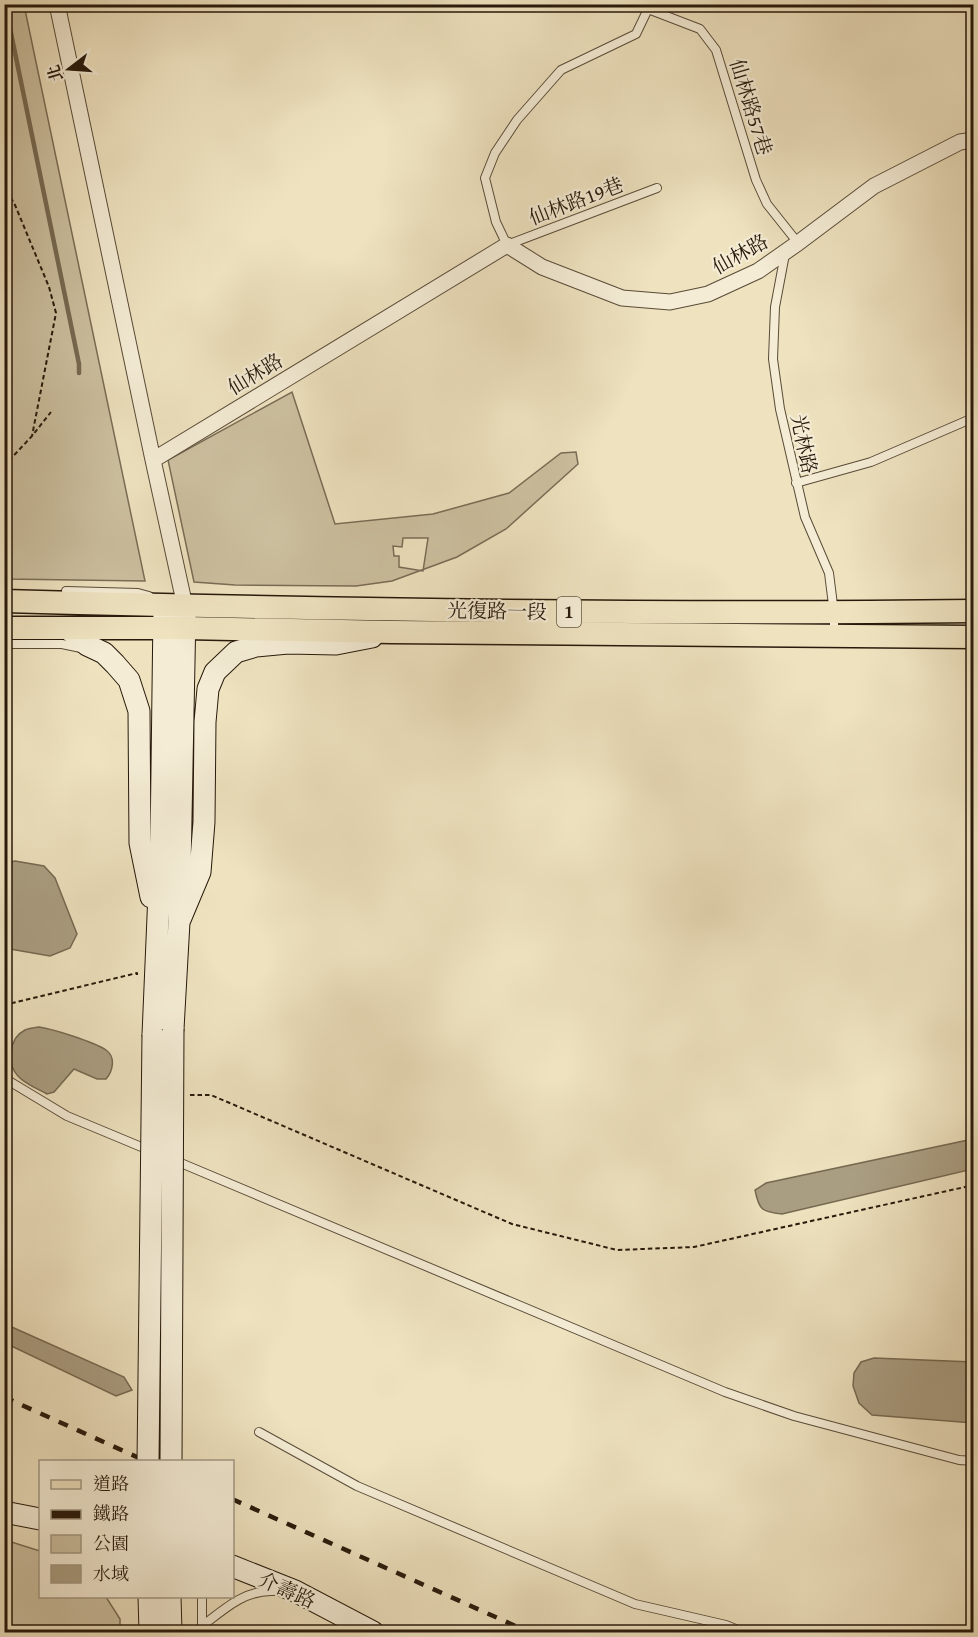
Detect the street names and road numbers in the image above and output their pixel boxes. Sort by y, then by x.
street label: 仙林路57巷 [723,55,780,159]
street label: 仙林路19巷 [524,169,627,232]
street label: 仙林路 [706,226,773,281]
street label: 仙林路 [222,346,288,401]
street label: 光林路 [784,412,825,476]
street label: 光復路一段 [447,595,547,626]
road number: 1 [557,597,581,627]
street label: 介壽路 [254,1564,321,1615]

